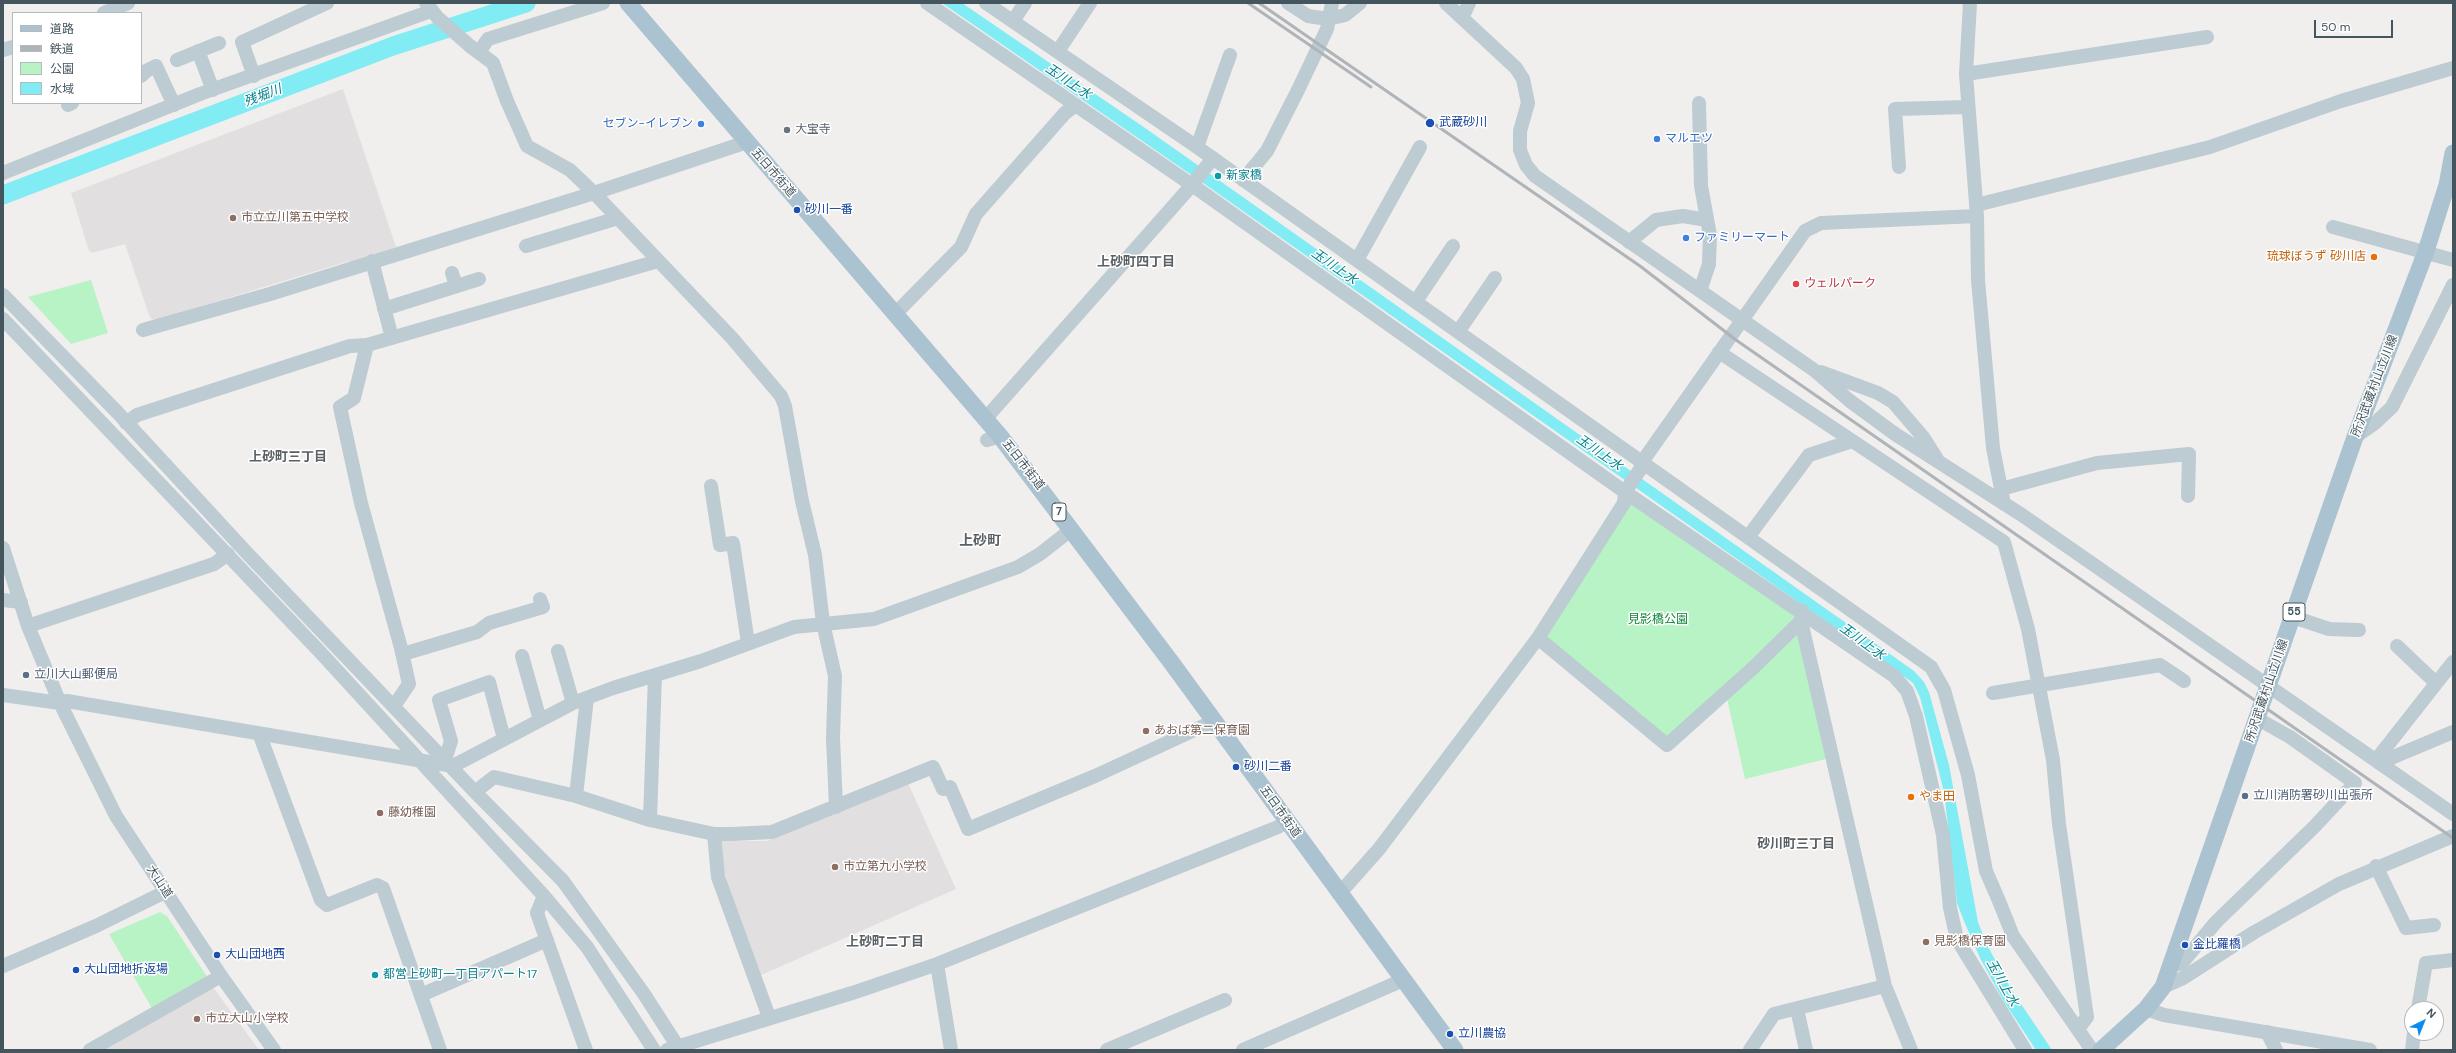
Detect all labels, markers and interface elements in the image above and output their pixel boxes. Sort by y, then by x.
legend [12,12,142,104]
scale bar [2316,12,2395,38]
text: 50 m [2321,19,2350,35]
text: 道路 [50,21,74,37]
text: 鉄道 [50,41,74,57]
text: 公園 [50,61,74,77]
water label: 玉川上水 [1042,61,1094,103]
text: 水域 [50,81,74,97]
water label: 残堀川 [242,82,284,110]
place label: 武蔵砂川 [1439,116,1487,130]
place label: セブン-イレブン [603,117,693,131]
marker: 武蔵砂川 [1424,117,1436,129]
marker: セブン-イレブン [696,119,706,129]
place label: 大宝寺 [795,123,831,137]
marker: 大宝寺 [782,125,792,135]
place label: マルエツ [1665,132,1713,146]
marker: マルエツ [1652,134,1662,144]
street label: 五日市街道 [748,146,798,200]
place label: 新家橋 [1226,169,1262,183]
marker: 新家橋 [1213,171,1223,181]
place label: 砂川一番 [805,203,853,217]
marker: 砂川一番 [792,205,802,215]
place label: 市立立川第五中学校 [241,211,349,225]
marker: 市立立川第五中学校 [228,213,238,223]
place label: ファミリーマート [1694,231,1790,245]
marker: ファミリーマート [1681,233,1691,243]
water label: 玉川上水 [1308,246,1360,288]
place label: 琉球ぼうず 砂川店 [2267,250,2366,264]
marker: 琉球ぼうず 砂川店 [2369,252,2379,262]
district label: 上砂町四丁目 [1097,255,1175,271]
place label: ウェルパーク [1804,277,1876,291]
marker: ウェルパーク [1791,279,1801,289]
street label: 所沢武蔵村山立川線 [2349,333,2401,439]
water label: 玉川上水 [1573,432,1625,474]
street label: 五日市街道 [999,437,1047,493]
district label: 上砂町三丁目 [249,450,327,466]
road number: 7 [1052,503,1066,521]
district label: 上砂町 [959,533,1001,549]
road number: 55 [2283,603,2305,621]
park label: 見影橋公園 [1628,613,1688,627]
water label: 玉川上水 [1836,620,1888,664]
street label: 所沢武蔵村山立川線 [2243,638,2291,744]
place label: 立川大山郵便局 [34,668,118,682]
marker: 立川大山郵便局 [21,670,31,680]
place label: あおば第二保育園 [1154,724,1250,738]
marker: あおば第二保育園 [1141,726,1151,736]
place label: 砂川二番 [1244,760,1292,774]
marker: 砂川二番 [1231,762,1241,772]
street label: 五日市街道 [1257,783,1303,841]
place label: 立川消防署砂川出張所 [2253,789,2373,803]
place label: やま田 [1919,790,1955,804]
marker: 立川消防署砂川出張所 [2240,791,2250,801]
marker: やま田 [1906,792,1916,802]
place label: 藤幼稚園 [388,806,436,820]
marker: 藤幼稚園 [375,808,385,818]
district label: 砂川町三丁目 [1757,837,1835,853]
place label: 市立第九小学校 [843,860,927,874]
marker: 市立第九小学校 [830,862,840,872]
street label: 大山道 [143,863,175,901]
district label: 上砂町二丁目 [846,935,924,951]
place label: 見影橋保育園 [1934,935,2006,949]
marker: 見影橋保育園 [1921,937,1931,947]
place label: 金比羅橋 [2193,938,2241,952]
marker: 金比羅橋 [2180,940,2190,950]
place label: 大山団地西 [225,948,285,962]
marker: 大山団地西 [212,950,222,960]
water label: 玉川上水 [1983,956,2021,1010]
place label: 大山団地折返場 [84,963,168,977]
marker: 大山団地折返場 [71,965,81,975]
place label: 都営上砂町一丁目アパート17 [383,968,537,982]
marker: 都営上砂町一丁目アパート17 [370,970,380,980]
north arrow [2404,1001,2444,1041]
text: N [2424,1005,2439,1021]
place label: 市立大山小学校 [205,1012,289,1026]
marker: 市立大山小学校 [192,1014,202,1024]
place label: 立川農協 [1458,1027,1506,1041]
marker: 立川農協 [1445,1029,1455,1039]

